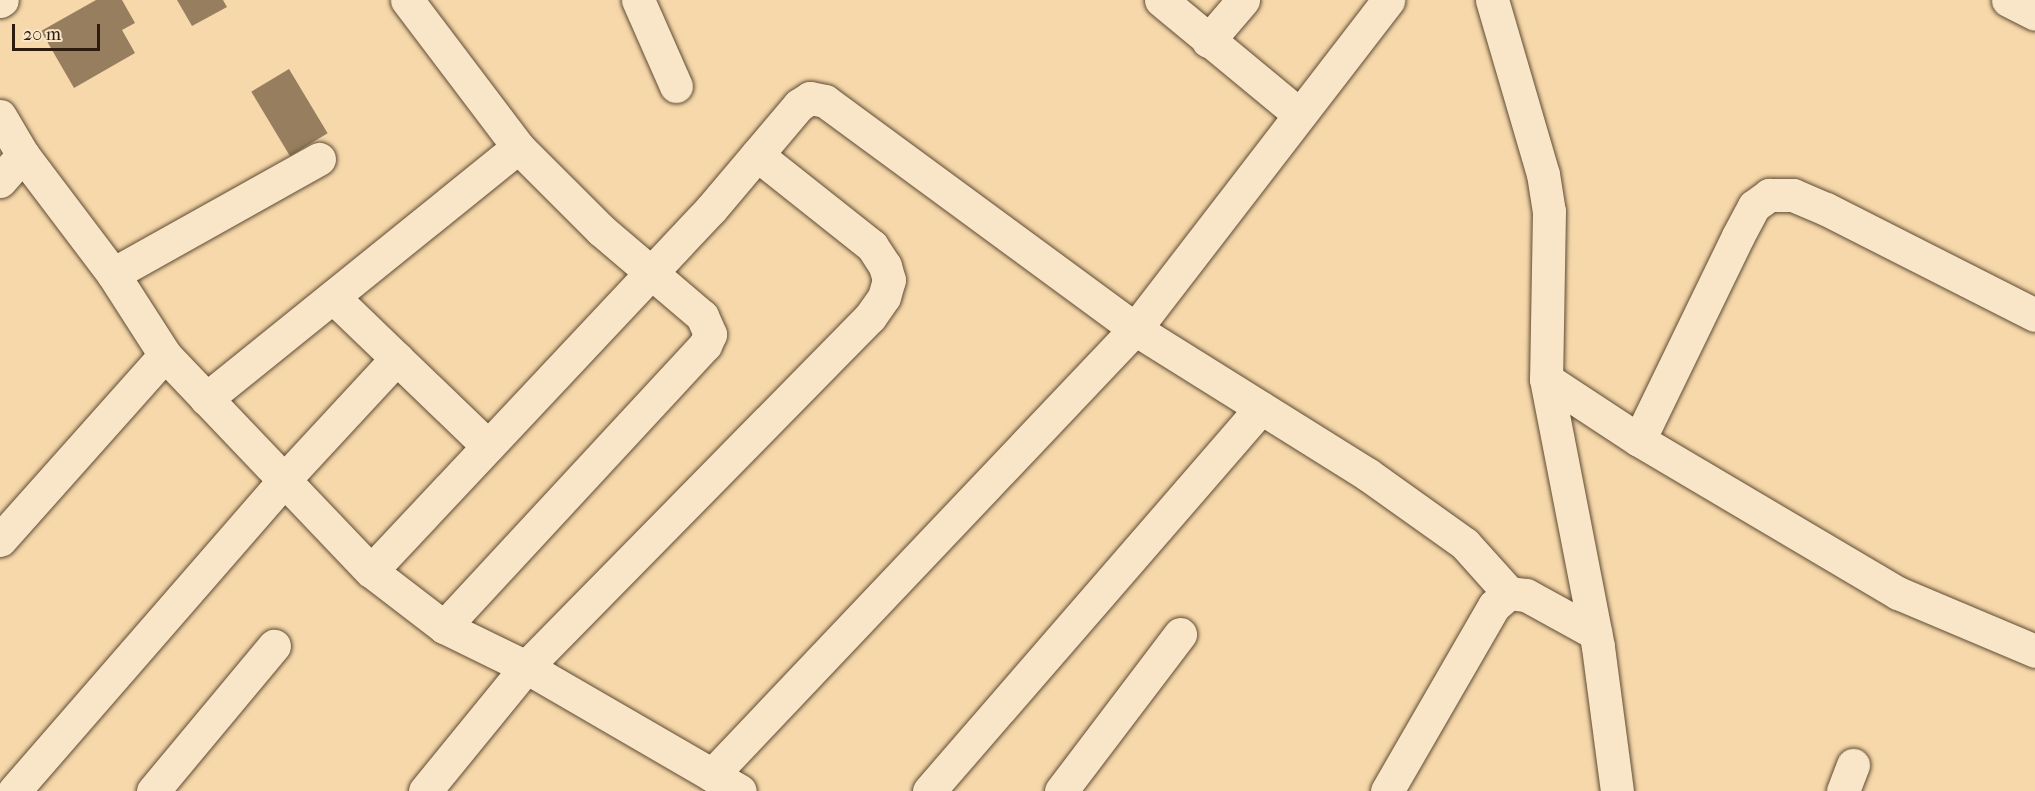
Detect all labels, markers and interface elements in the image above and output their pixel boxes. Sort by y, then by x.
scale bar [15,12,104,50]
text: 20 m [23,24,61,45]

